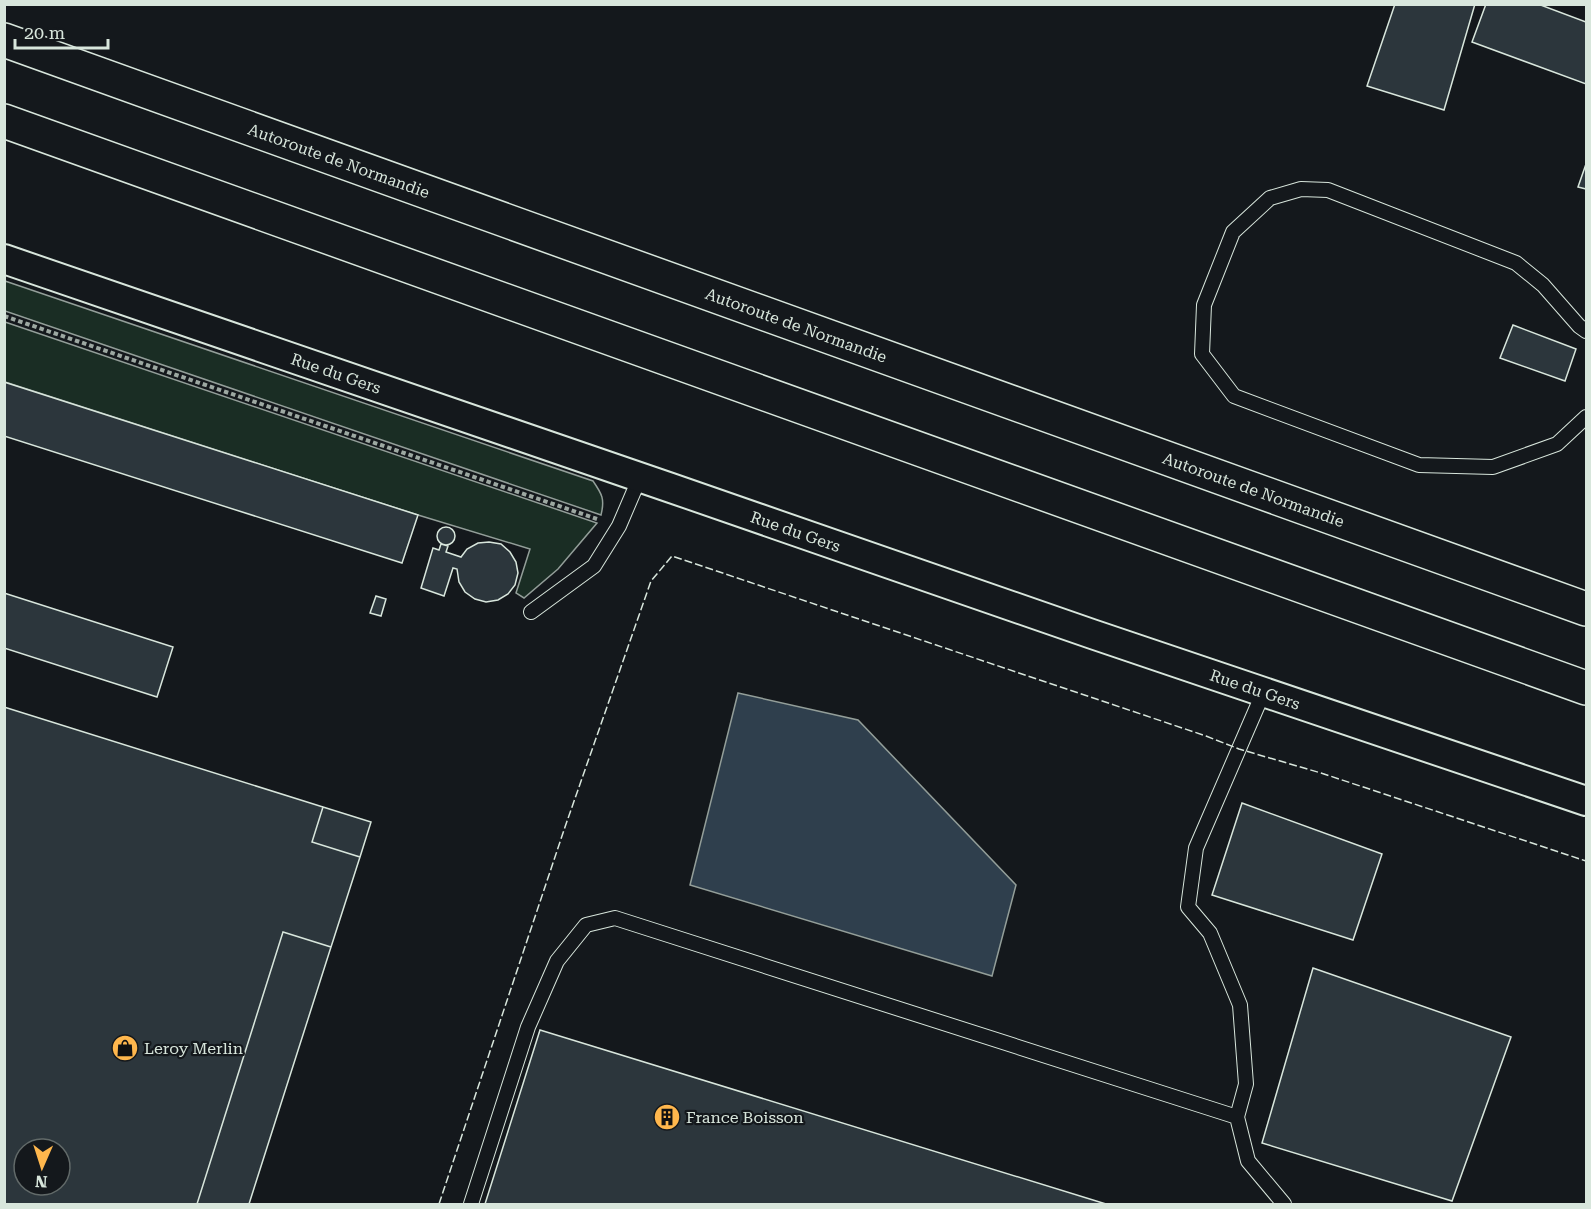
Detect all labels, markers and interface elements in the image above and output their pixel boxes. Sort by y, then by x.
scale bar [15,12,108,50]
text: 20 m [24,22,65,43]
street label: Autoroute de Normandie [245,120,432,202]
street label: Autoroute de Normandie [703,284,890,367]
street label: Rue du Gers [288,349,384,398]
street label: Autoroute de Normandie [1160,449,1347,531]
street label: Rue du Gers [748,507,843,556]
street label: Rue du Gers [1208,666,1303,714]
shop icon: Leroy Merlin [110,1033,140,1063]
place label: Leroy Merlin [144,1039,243,1058]
building icon: France Boisson [652,1102,682,1132]
place label: France Boisson [686,1108,804,1127]
north arrow [12,1137,72,1197]
text: N [35,1172,48,1191]

